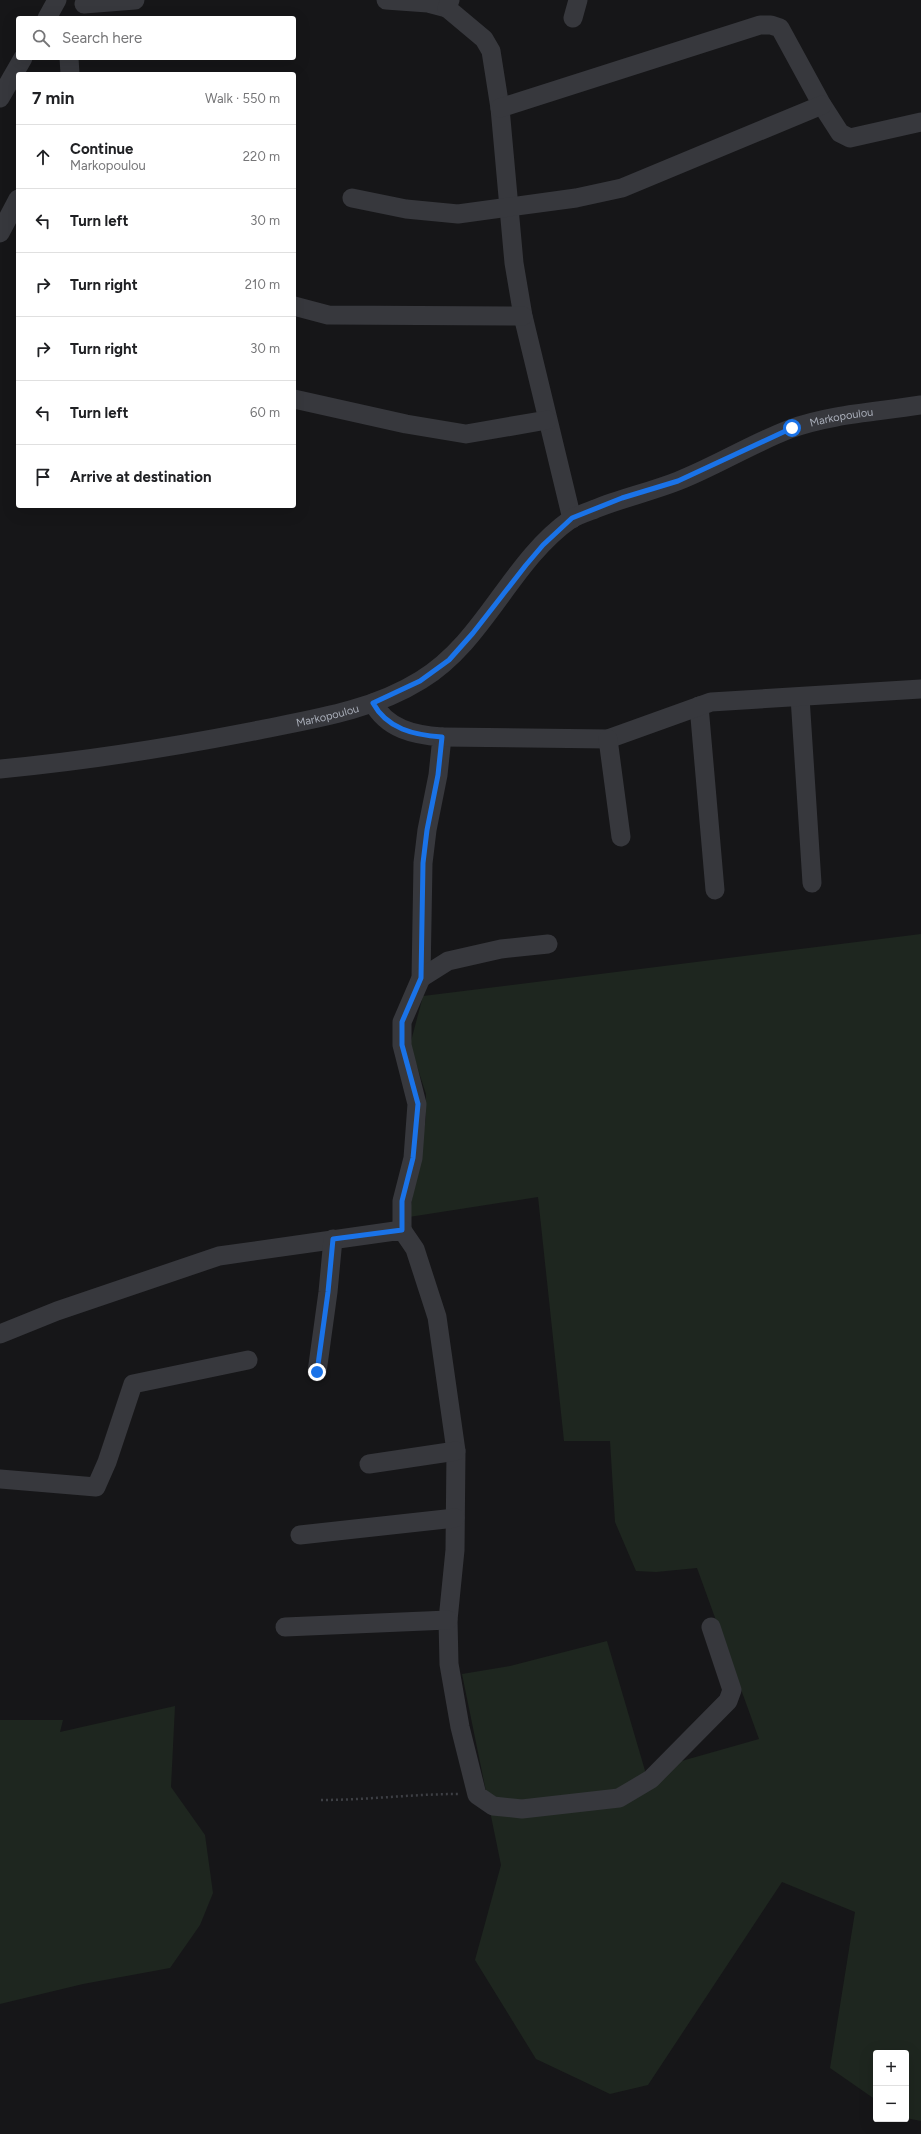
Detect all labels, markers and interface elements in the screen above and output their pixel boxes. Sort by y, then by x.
search box [16,16,296,60]
icon: search [30,27,52,49]
text: Search here [62,29,142,47]
text: 7 min [32,88,74,108]
text: Walk · 550 m [205,91,280,106]
text: Continue [70,140,133,158]
icon: ahead [32,146,54,168]
text: 220 m [243,149,280,164]
text: Markopoulou [70,158,146,173]
icon: left [32,210,54,232]
text: Turn left [70,212,128,230]
text: 30 m [250,213,280,228]
icon: right [32,274,54,296]
text: Turn right [70,276,138,294]
text: 210 m [245,277,280,292]
icon: right [32,338,54,360]
text: Turn right [70,340,138,358]
text: 30 m [250,341,280,356]
icon: left [32,402,54,424]
text: Turn left [70,404,128,422]
text: 60 m [250,405,280,420]
street label: Markopoulou [808,406,874,430]
route start [783,419,801,437]
icon: arrive [32,466,54,488]
text: Arrive at destination [70,468,211,486]
street label: Markopoulou [295,702,361,730]
route end [308,1363,326,1381]
map controls [873,2050,909,2122]
button: + [873,2050,909,2086]
button: − [873,2086,909,2122]

